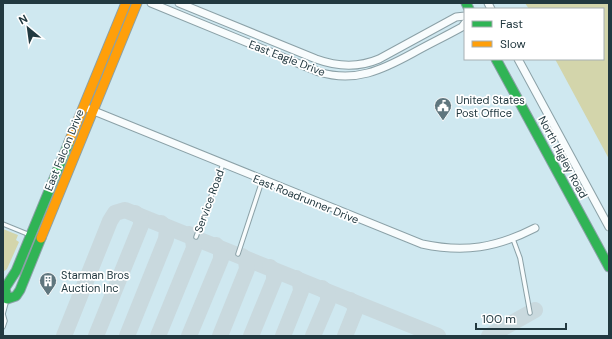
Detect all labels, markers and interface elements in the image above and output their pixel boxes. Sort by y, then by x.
north arrow [8,8,48,48]
legend [464,8,604,60]
text: N [16,11,30,27]
text: Fast [500,16,523,32]
text: Slow [500,36,526,52]
street label: East Eagle Drive [247,37,327,79]
place label: United States Post Office [456,93,525,120]
public building icon: United States Post Office [433,96,453,121]
street label: East Falcon Drive [41,107,87,193]
street label: North Higley Road [535,113,591,201]
street label: Service Road [191,167,227,235]
street label: East Roadrunner Drive [251,171,361,227]
place label: Starman Bros Auction Inc [61,268,129,295]
building icon: Starman Bros Auction Inc [38,271,58,296]
scale bar [476,305,566,331]
text: 100 m [482,311,516,327]

